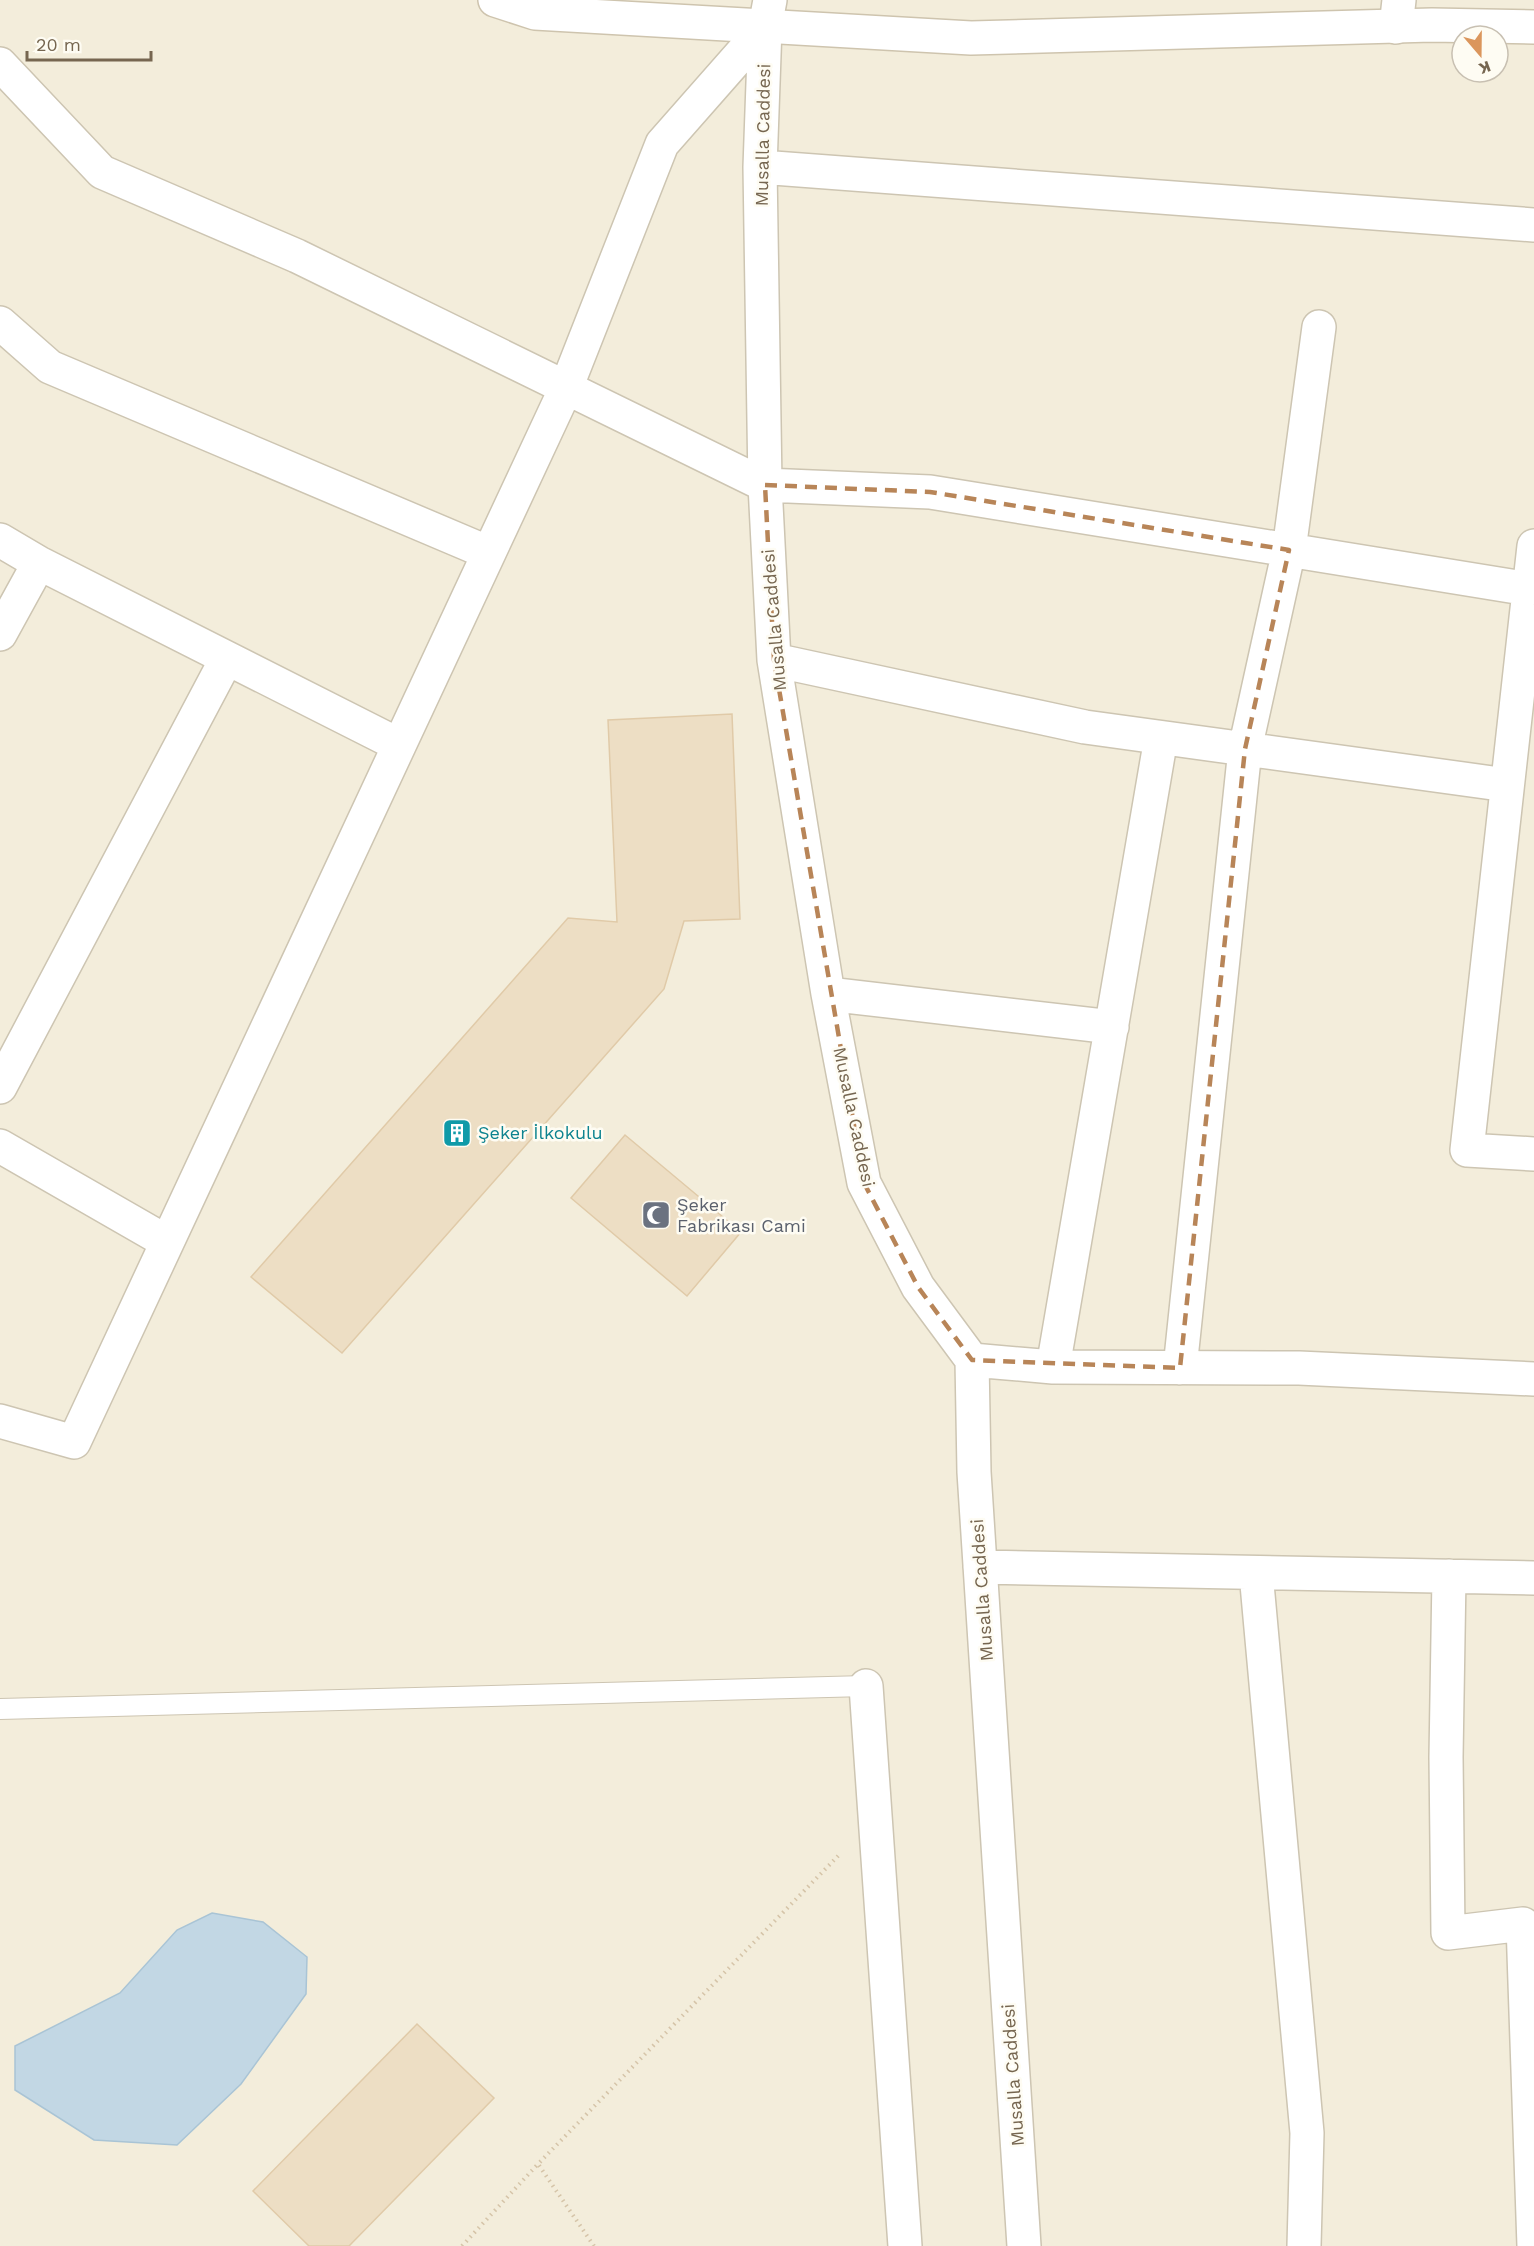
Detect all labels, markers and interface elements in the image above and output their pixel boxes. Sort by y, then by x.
scale bar [27,24,152,62]
north arrow [1450,24,1510,84]
text: 20 m [36,34,81,55]
text: K [1476,57,1493,78]
street label: Musalla Caddesi [751,63,774,207]
street label: Musalla Caddesi [757,548,790,692]
street label: Musalla Caddesi [829,1045,880,1189]
building icon: Şeker İlkokulu [441,1117,473,1149]
place label: Şeker İlkokulu [478,1122,603,1143]
place label: Şeker Fabrikası Cami [677,1194,806,1236]
mosque icon: Şeker Fabrikası Cami [640,1199,672,1231]
street label: Musalla Caddesi [966,1518,997,1662]
street label: Musalla Caddesi [997,2003,1028,2147]

